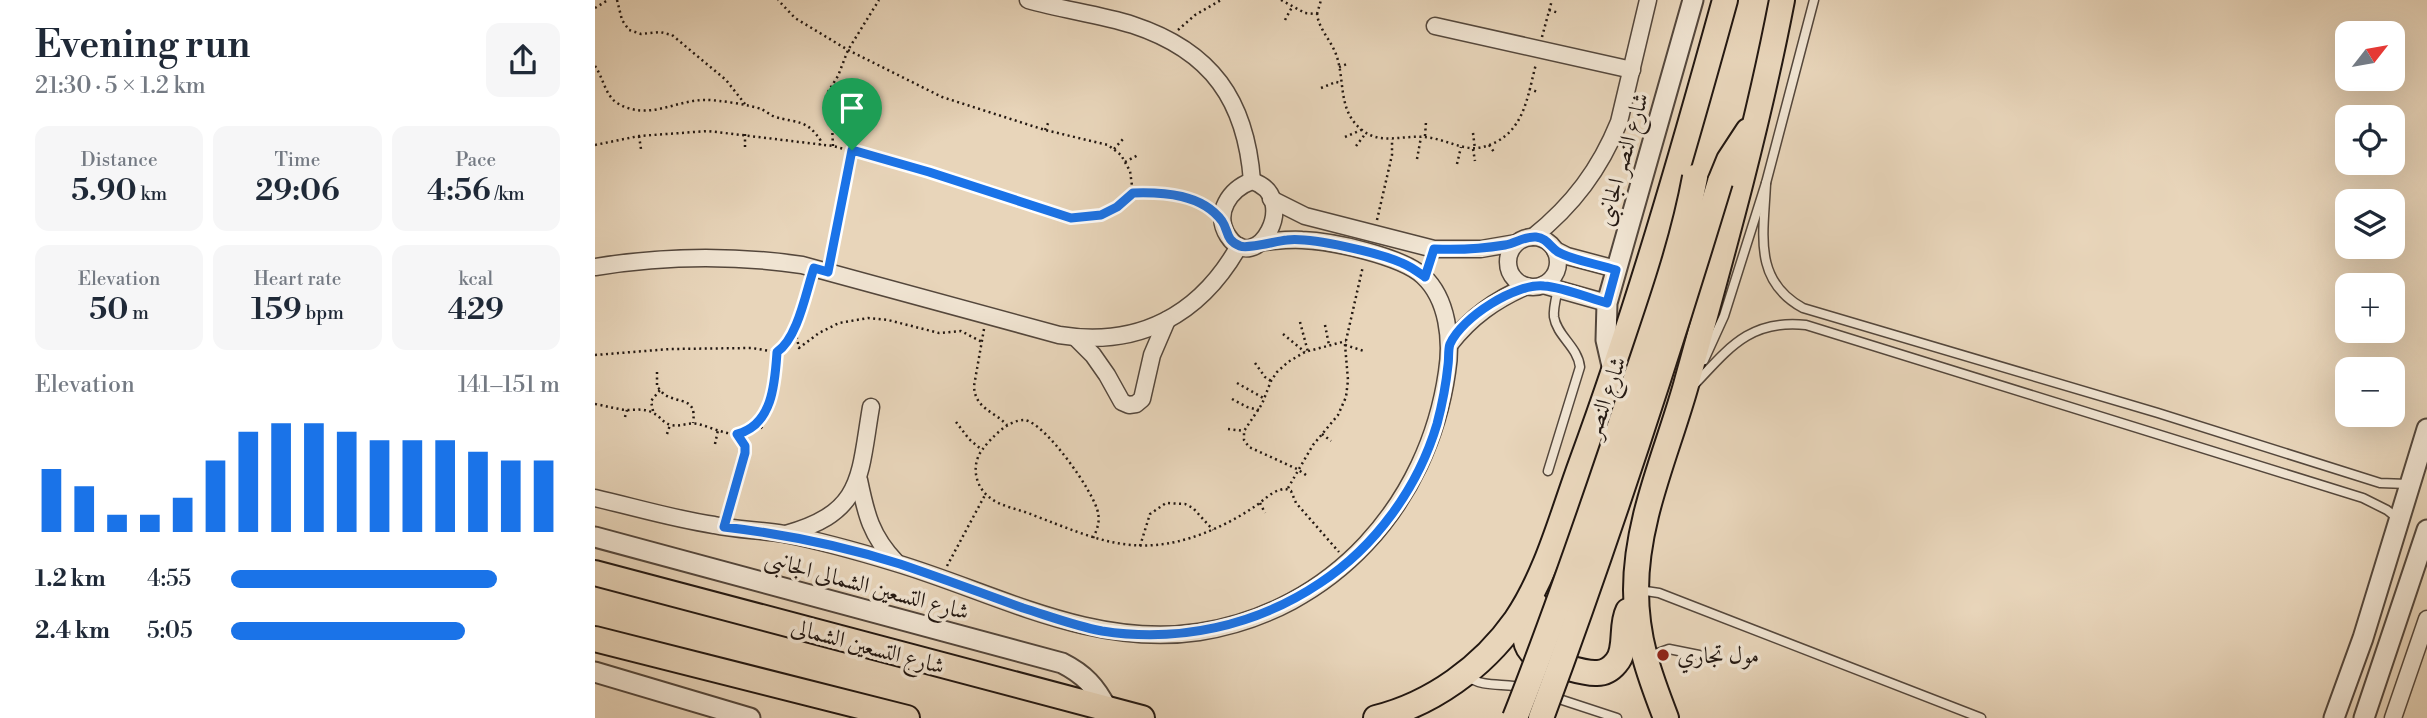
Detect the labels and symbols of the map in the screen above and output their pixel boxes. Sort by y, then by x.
north arrow [2335,21,2405,91]
pin [822,78,882,150]
street label: شارع النصر الجانبى [1591,90,1660,230]
street label: شارع النصر [1578,353,1638,445]
street label: شارع التسعين الشمالى الجانبى [760,545,972,632]
street label: شارع التسعين الشمالى [787,613,947,686]
place label: مول تجاري [1677,642,1759,674]
marker: مول تجاري [1655,647,1671,663]

